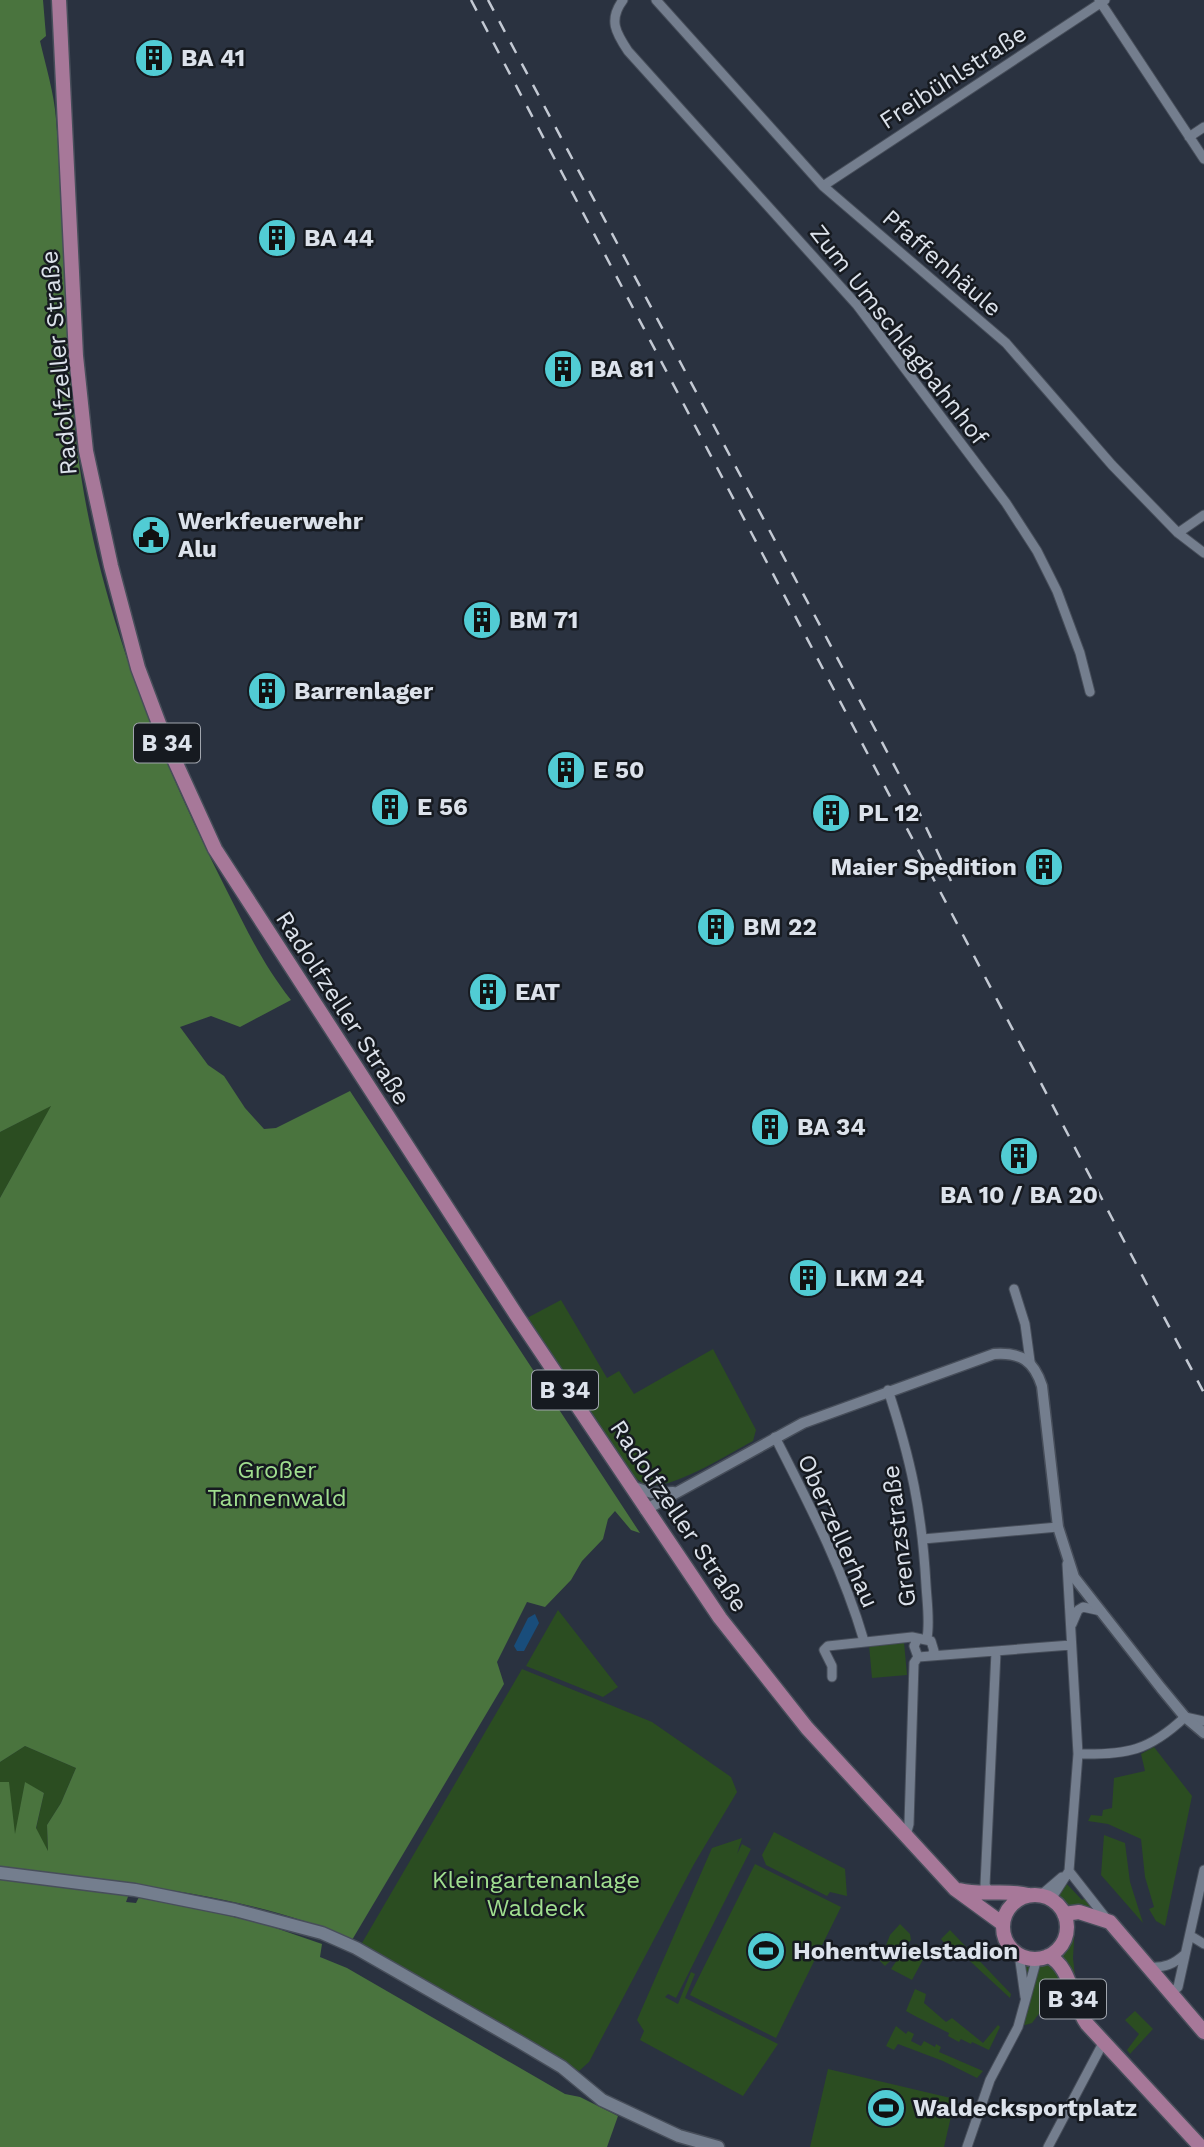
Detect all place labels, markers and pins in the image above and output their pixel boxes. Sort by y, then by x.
building icon: BA 41 [133,37,175,79]
place label: BA 41 [181,44,245,72]
building icon: BA 44 [256,217,298,259]
place label: BA 44 [304,224,374,252]
building icon: BA 81 [542,348,584,390]
place label: BA 81 [590,355,654,383]
place label: Werkfeuerwehr Alu [178,507,364,563]
public building icon: Werkfeuerwehr Alu [130,514,172,556]
building icon: BM 71 [461,599,503,641]
place label: BM 71 [509,606,578,634]
building icon: Barrenlager [246,670,288,712]
place label: Barrenlager [294,677,434,705]
building icon: E 50 [545,749,587,791]
place label: E 50 [593,756,644,784]
building icon: E 56 [369,786,411,828]
building icon: PL 12 [810,792,852,834]
place label: E 56 [417,793,468,821]
place label: PL 12 [858,799,919,827]
building icon: Maier Spedition [1023,846,1065,888]
place label: Maier Spedition [830,853,1017,881]
building icon: BM 22 [695,906,737,948]
place label: BM 22 [743,913,817,941]
building icon: EAT [467,971,509,1013]
place label: EAT [515,978,560,1006]
building icon: BA 34 [749,1106,791,1148]
place label: BA 34 [797,1113,866,1141]
building icon: BA 10 / BA 20 [998,1135,1040,1177]
place label: BA 10 / BA 20 [940,1181,1098,1209]
building icon: LKM 24 [787,1257,829,1299]
place label: LKM 24 [835,1264,924,1292]
sports icon: Hohentwielstadion [745,1930,787,1972]
place label: Hohentwielstadion [793,1937,1018,1965]
sports icon: Waldecksportplatz [865,2087,907,2129]
place label: Waldecksportplatz [913,2094,1137,2122]

